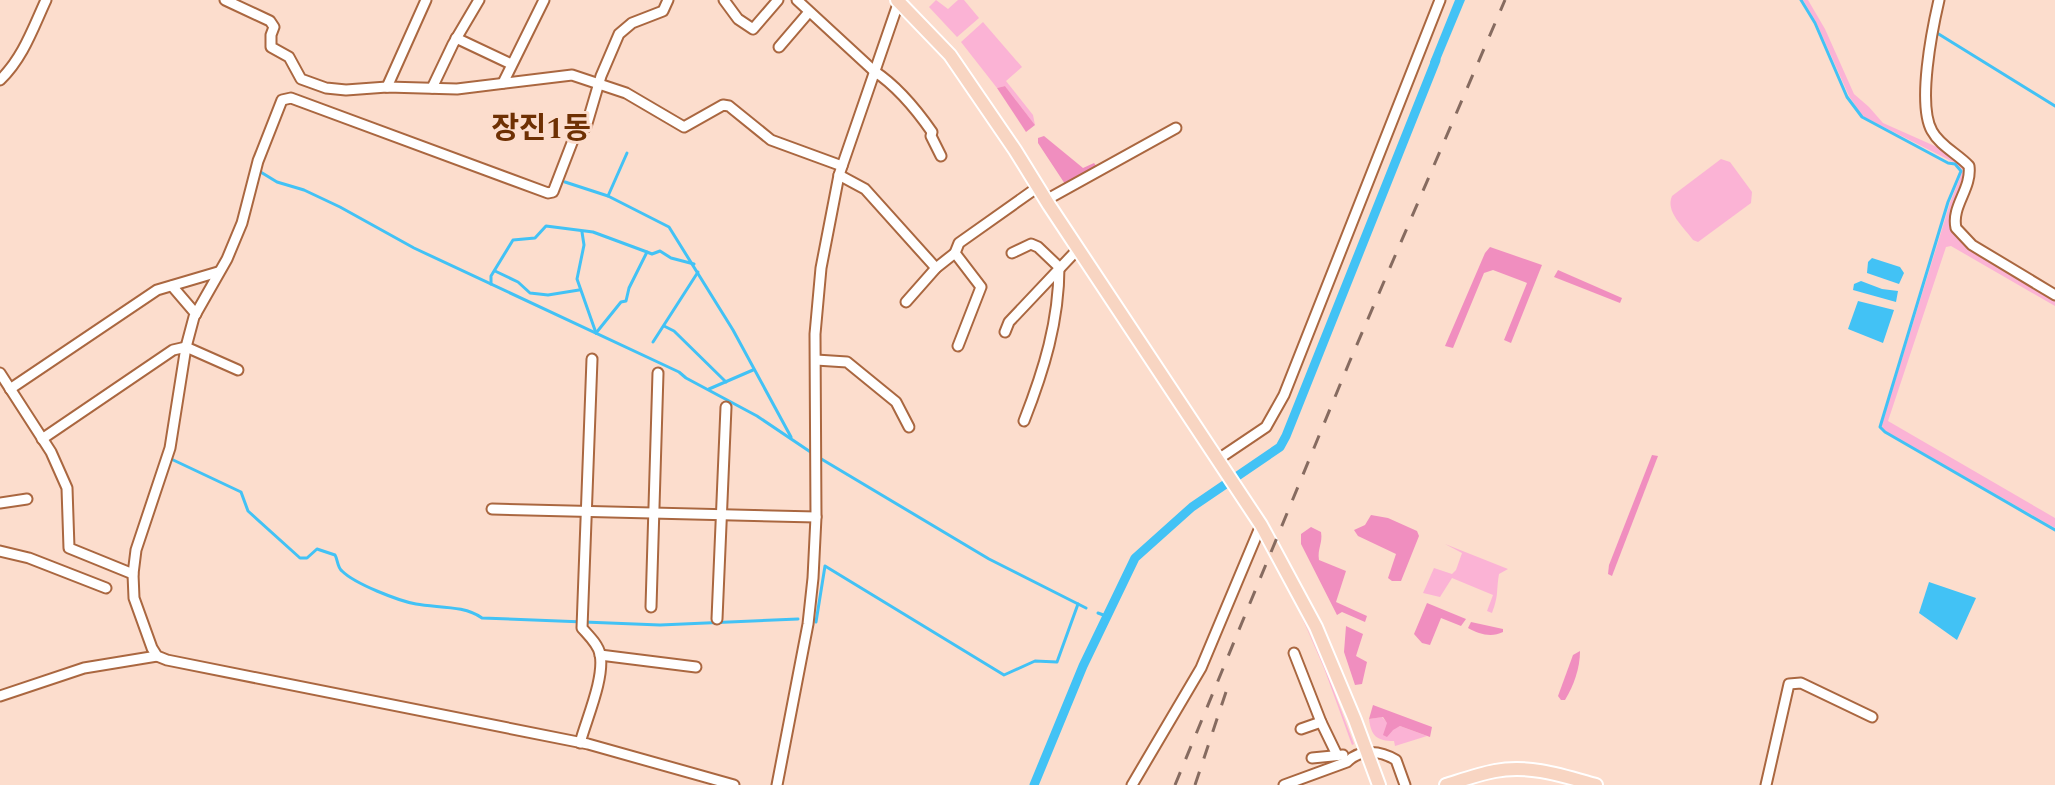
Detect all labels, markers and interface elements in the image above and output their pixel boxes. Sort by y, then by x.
district label: 장진1동 [491,106,591,152]

